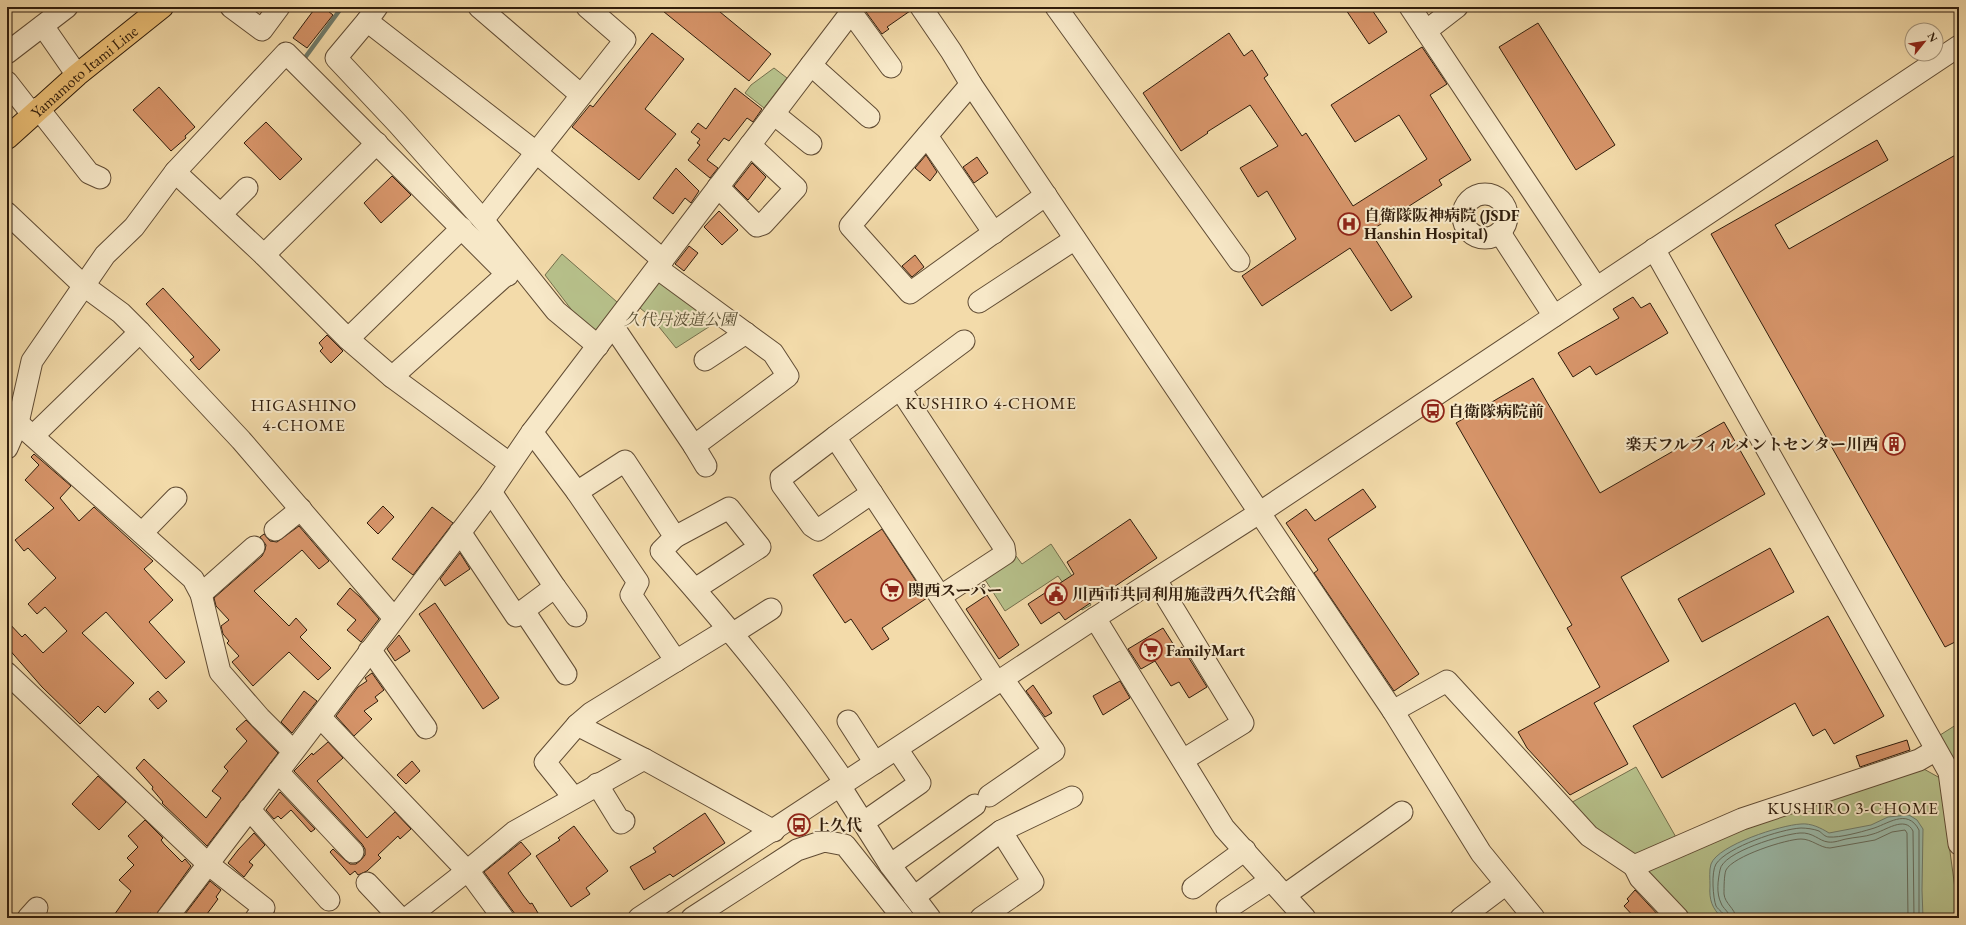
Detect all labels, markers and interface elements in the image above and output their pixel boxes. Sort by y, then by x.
street label: Yamamoto Itami Line [26,20,142,123]
north arrow [1904,22,1944,62]
text: N [1924,30,1941,44]
place label: 自衛隊阪神病院 (JSDF Hanshin Hospital) [1364,205,1520,244]
hospital icon: 自衛隊阪神病院 (JSDF Hanshin Hospital) [1336,211,1362,237]
park label: 久代丹波道公園 [624,309,739,330]
district label: KUSHIRO 4-CHOME [905,392,1077,414]
district label: HIGASHINO 4-CHOME [251,394,357,436]
bus stop icon: 自衛隊病院前 [1420,398,1446,424]
place label: 自衛隊病院前 [1448,401,1544,422]
building icon: 楽天フルフィルメントセンター川西 [1881,431,1907,457]
place label: 楽天フルフィルメントセンター川西 [1626,434,1878,455]
supermarket icon: 関西スーパー [879,577,905,603]
place label: 関西スーパー [908,580,1002,601]
public building icon: 川西市共同利用施設西久代会館 [1043,581,1069,607]
place label: 川西市共同利用施設西久代会館 [1072,584,1296,605]
supermarket icon: FamilyMart [1138,637,1164,663]
place label: FamilyMart [1166,640,1245,661]
district label: KUSHIRO 3-CHOME [1767,797,1939,819]
bus stop icon: 上久代 [786,812,812,838]
place label: 上久代 [814,815,862,836]

